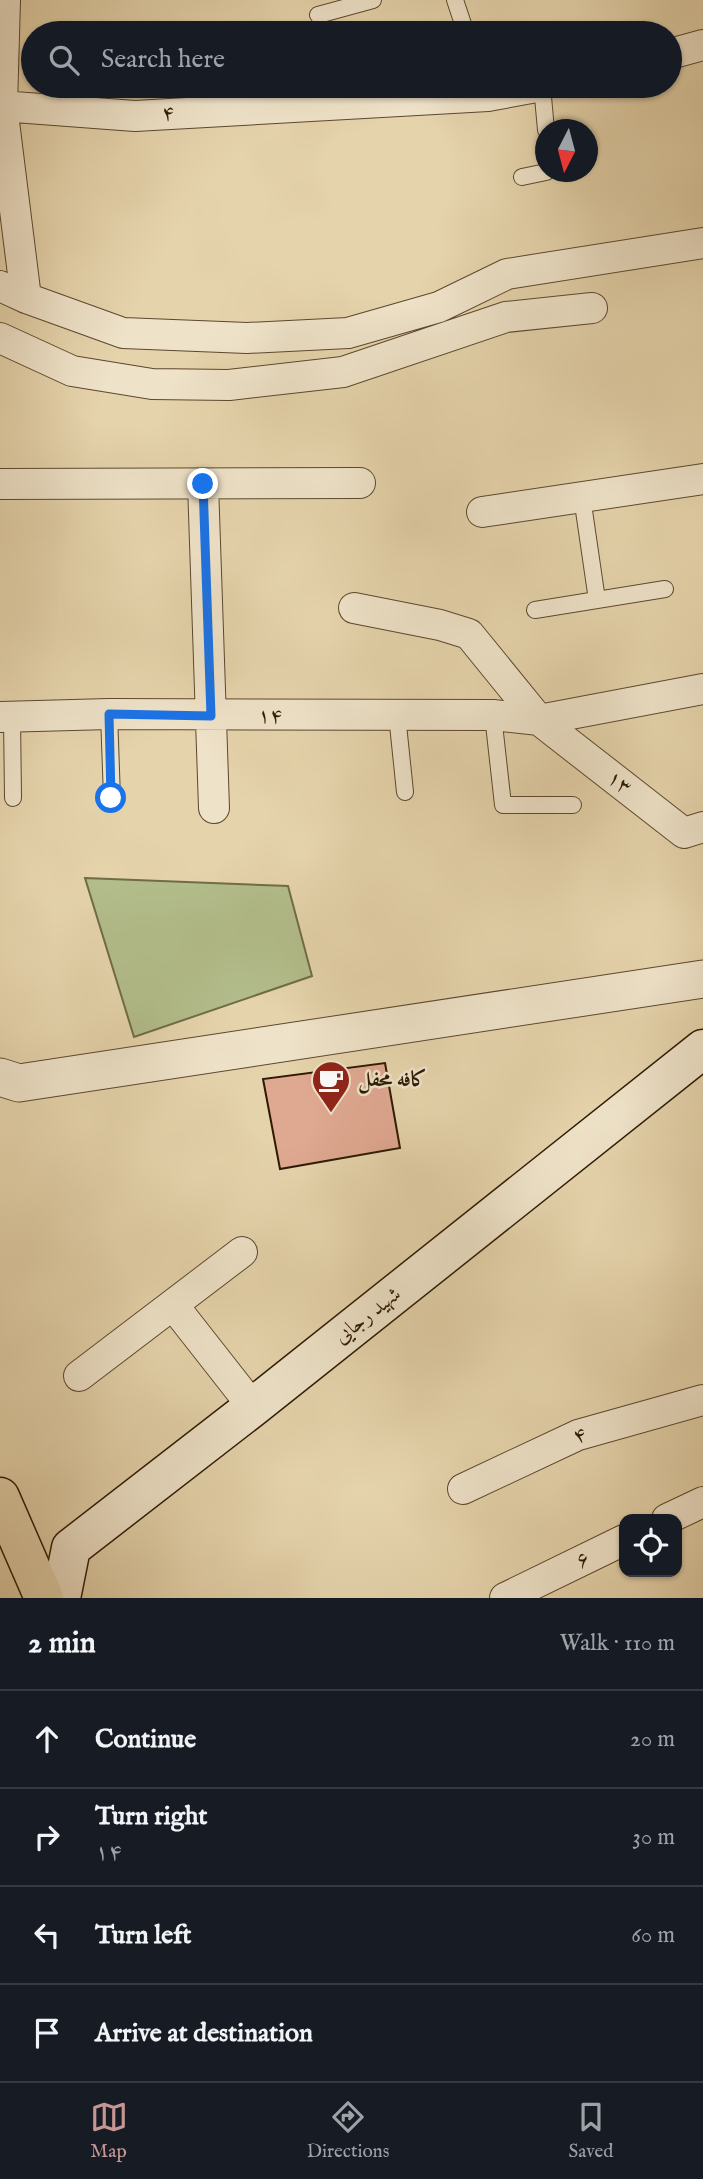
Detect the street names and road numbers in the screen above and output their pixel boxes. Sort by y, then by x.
street label: ۴ [161,100,175,128]
street label: ۱۴ [258,703,282,730]
street label: ۱۳ [601,765,637,801]
street label: شهید رجایی [329,1281,407,1351]
street label: ۴ [570,1421,590,1451]
street label: ۶ [572,1545,594,1575]

